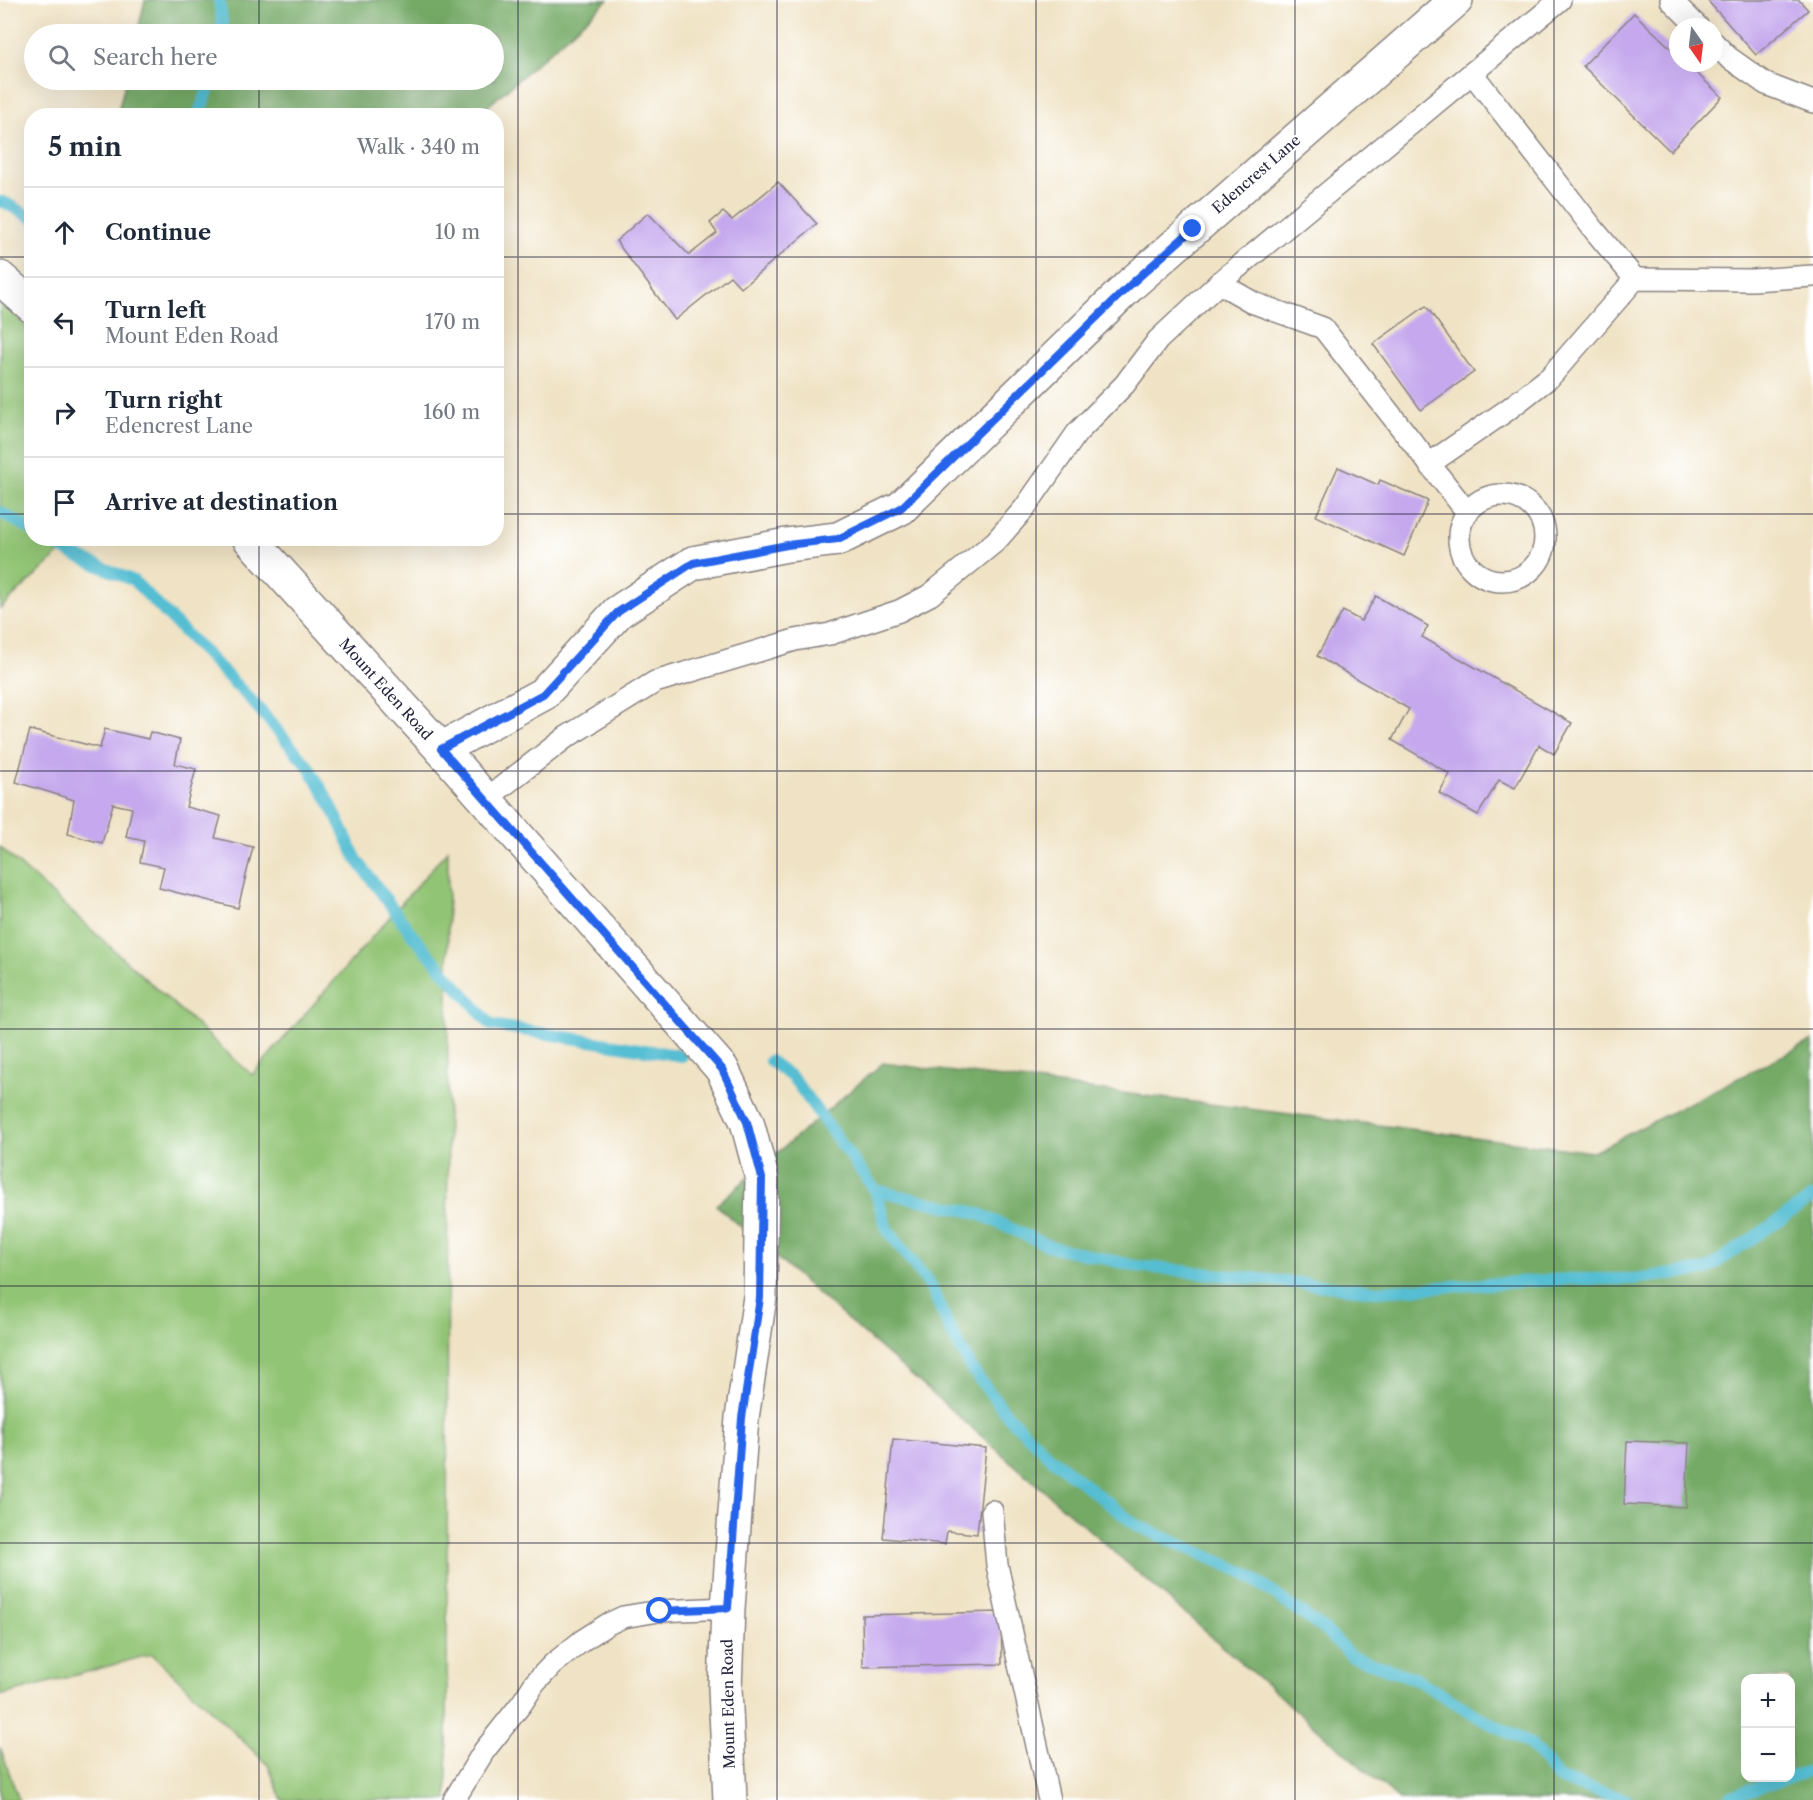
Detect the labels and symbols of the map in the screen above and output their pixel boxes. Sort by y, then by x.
north arrow [1669,18,1723,72]
street label: Edencrest Lane [1208,130,1304,218]
route end [1179,215,1205,241]
street label: Mount Eden Road [335,634,437,744]
route start [646,1597,672,1623]
street label: Mount Eden Road [717,1639,739,1769]

